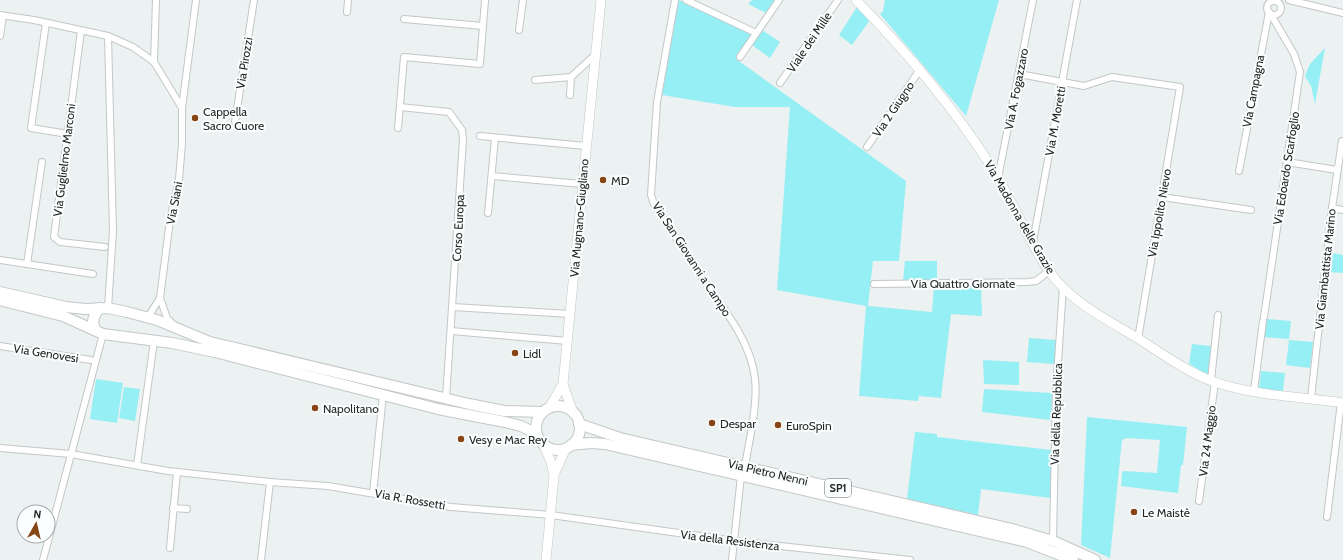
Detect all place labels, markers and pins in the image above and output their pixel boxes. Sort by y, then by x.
place label: Cappella Sacro Cuore [203,104,264,133]
marker: Cappella Sacro Cuore [190,113,200,123]
place label: MD [611,173,630,188]
marker: MD [598,175,608,185]
place label: Lidl [523,346,541,361]
marker: Lidl [510,348,520,358]
place label: Napolitano [323,401,379,416]
marker: Napolitano [310,403,320,413]
place label: Despar [720,416,756,431]
marker: Despar [707,418,717,428]
place label: EuroSpin [786,418,832,433]
marker: EuroSpin [773,420,783,430]
place label: Vesy e Mac Rey [469,432,547,447]
marker: Vesy e Mac Rey [456,434,466,444]
place label: Le Maistè [1142,505,1190,520]
marker: Le Maistè [1129,507,1139,517]

